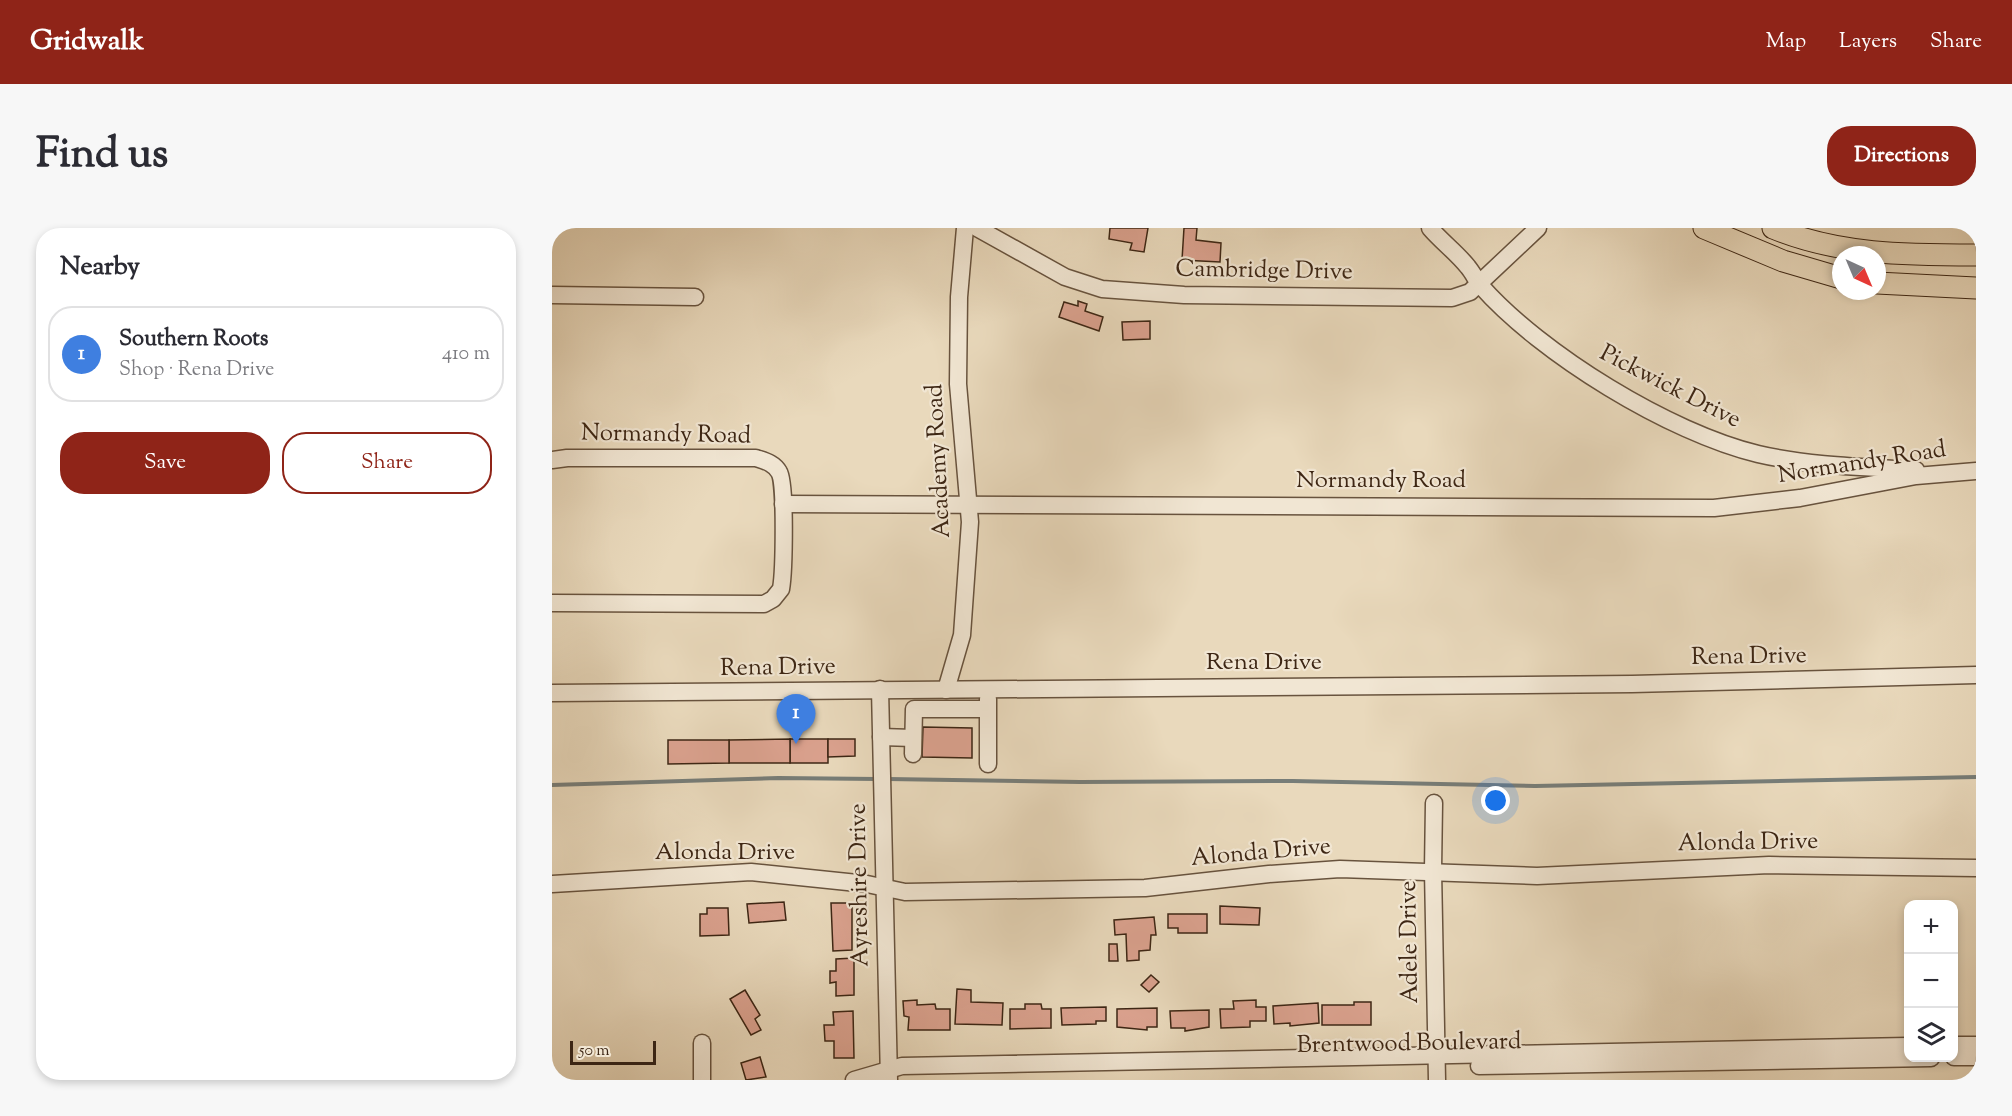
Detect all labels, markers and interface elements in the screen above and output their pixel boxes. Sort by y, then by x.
text: Gridwalk [30,22,144,62]
text: Map [1766,27,1806,57]
text: Layers [1839,27,1897,57]
text: Share [1930,27,1982,57]
text: Find us [36,126,168,186]
button: Directions [1827,126,1976,186]
north arrow [1832,246,1886,300]
text: Nearby [60,249,140,286]
street label: Cambridge Drive [1175,252,1353,290]
text: Southern Roots [119,324,269,356]
street label: Pickwick Drive [1593,337,1747,437]
text: 1 [78,340,85,369]
text: 410 m [442,340,490,369]
text: Shop · Rena Drive [119,356,274,385]
street label: Academy Road [918,383,960,539]
street label: Normandy Road [581,417,752,453]
button: Save [60,432,270,494]
button: Share [282,432,492,494]
street label: Normandy Road [1775,433,1949,493]
street label: Normandy Road [1296,464,1467,498]
street label: Rena Drive [1691,639,1807,675]
street label: Rena Drive [1206,646,1322,680]
street label: Rena Drive [720,650,836,686]
pin: 1 [776,694,816,744]
your location [1481,786,1510,815]
street label: Ayreshire Drive [842,803,878,967]
street label: Alonda Drive [1677,825,1819,861]
street label: Alonda Drive [1190,830,1332,876]
street label: Alonda Drive [655,836,795,870]
street label: Adele Drive [1392,880,1428,1004]
map controls [1904,900,1958,1062]
button: + [1904,900,1958,954]
button: − [1904,954,1958,1008]
button: layers [1904,1008,1958,1062]
street label: Brentwood Boulevard [1296,1025,1522,1063]
scale bar [570,1038,656,1066]
text: 50 m [579,1040,610,1063]

